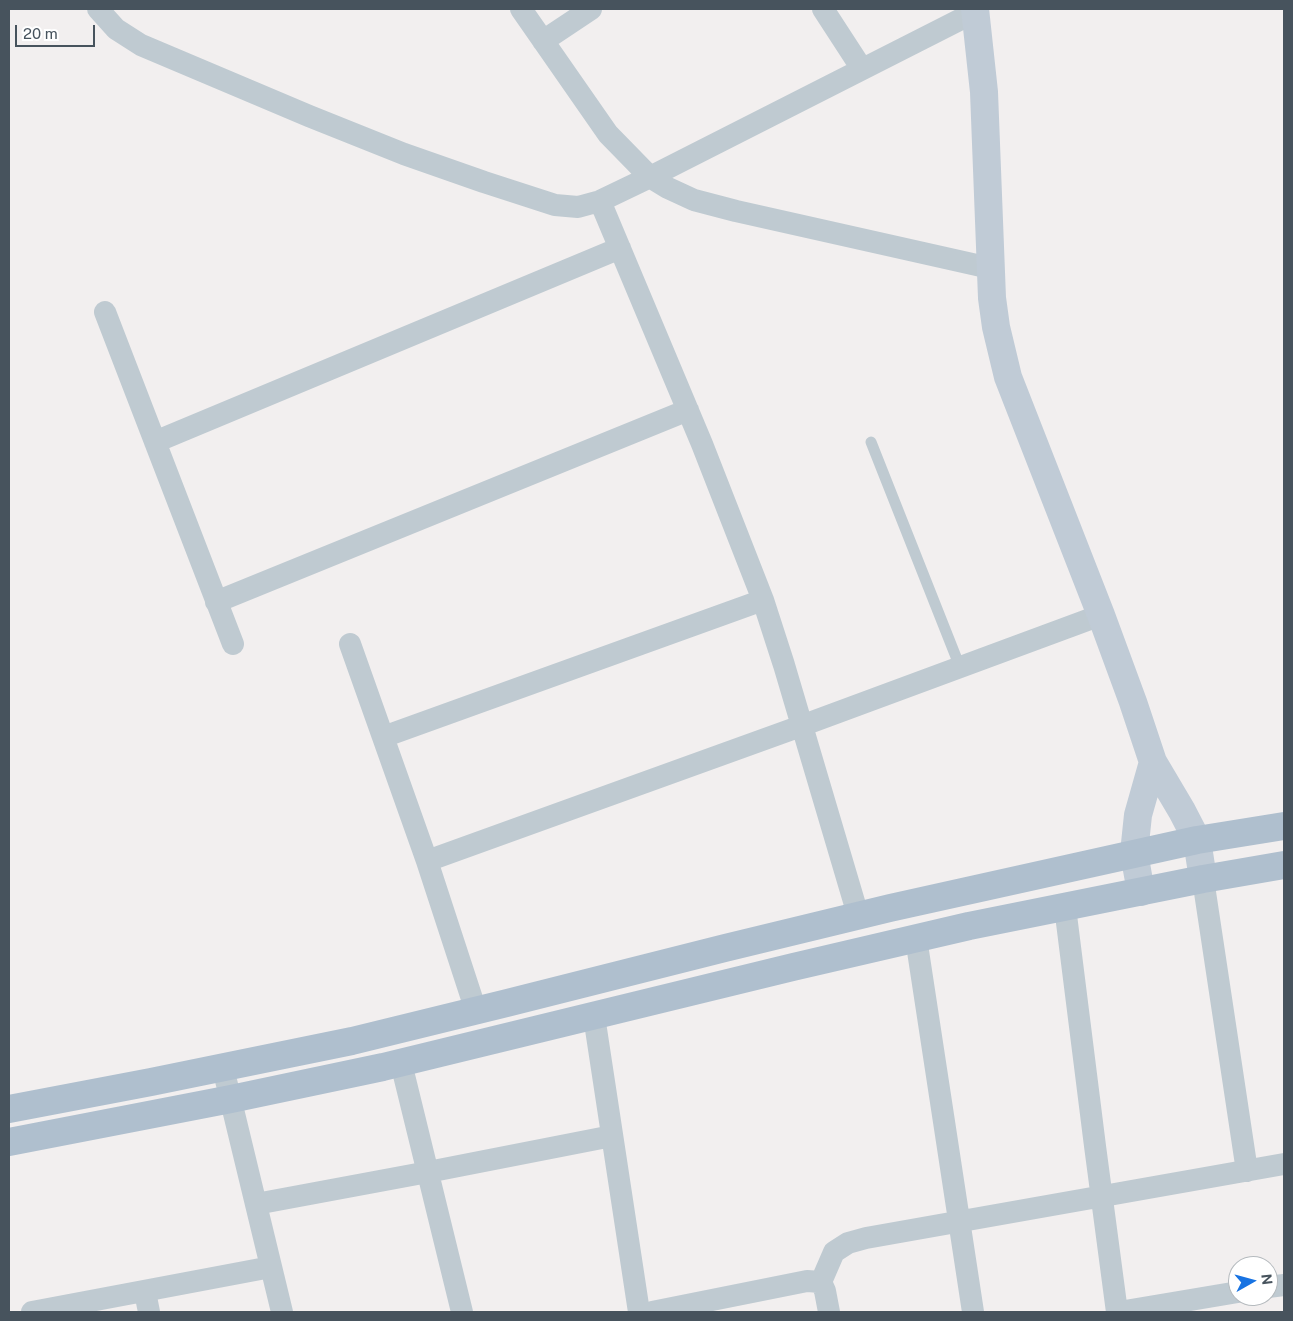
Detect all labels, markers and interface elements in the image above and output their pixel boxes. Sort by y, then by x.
scale bar [18,15,98,47]
text: 20 m [23,25,58,42]
north arrow [1228,1256,1278,1306]
text: N [1258,1273,1276,1286]

